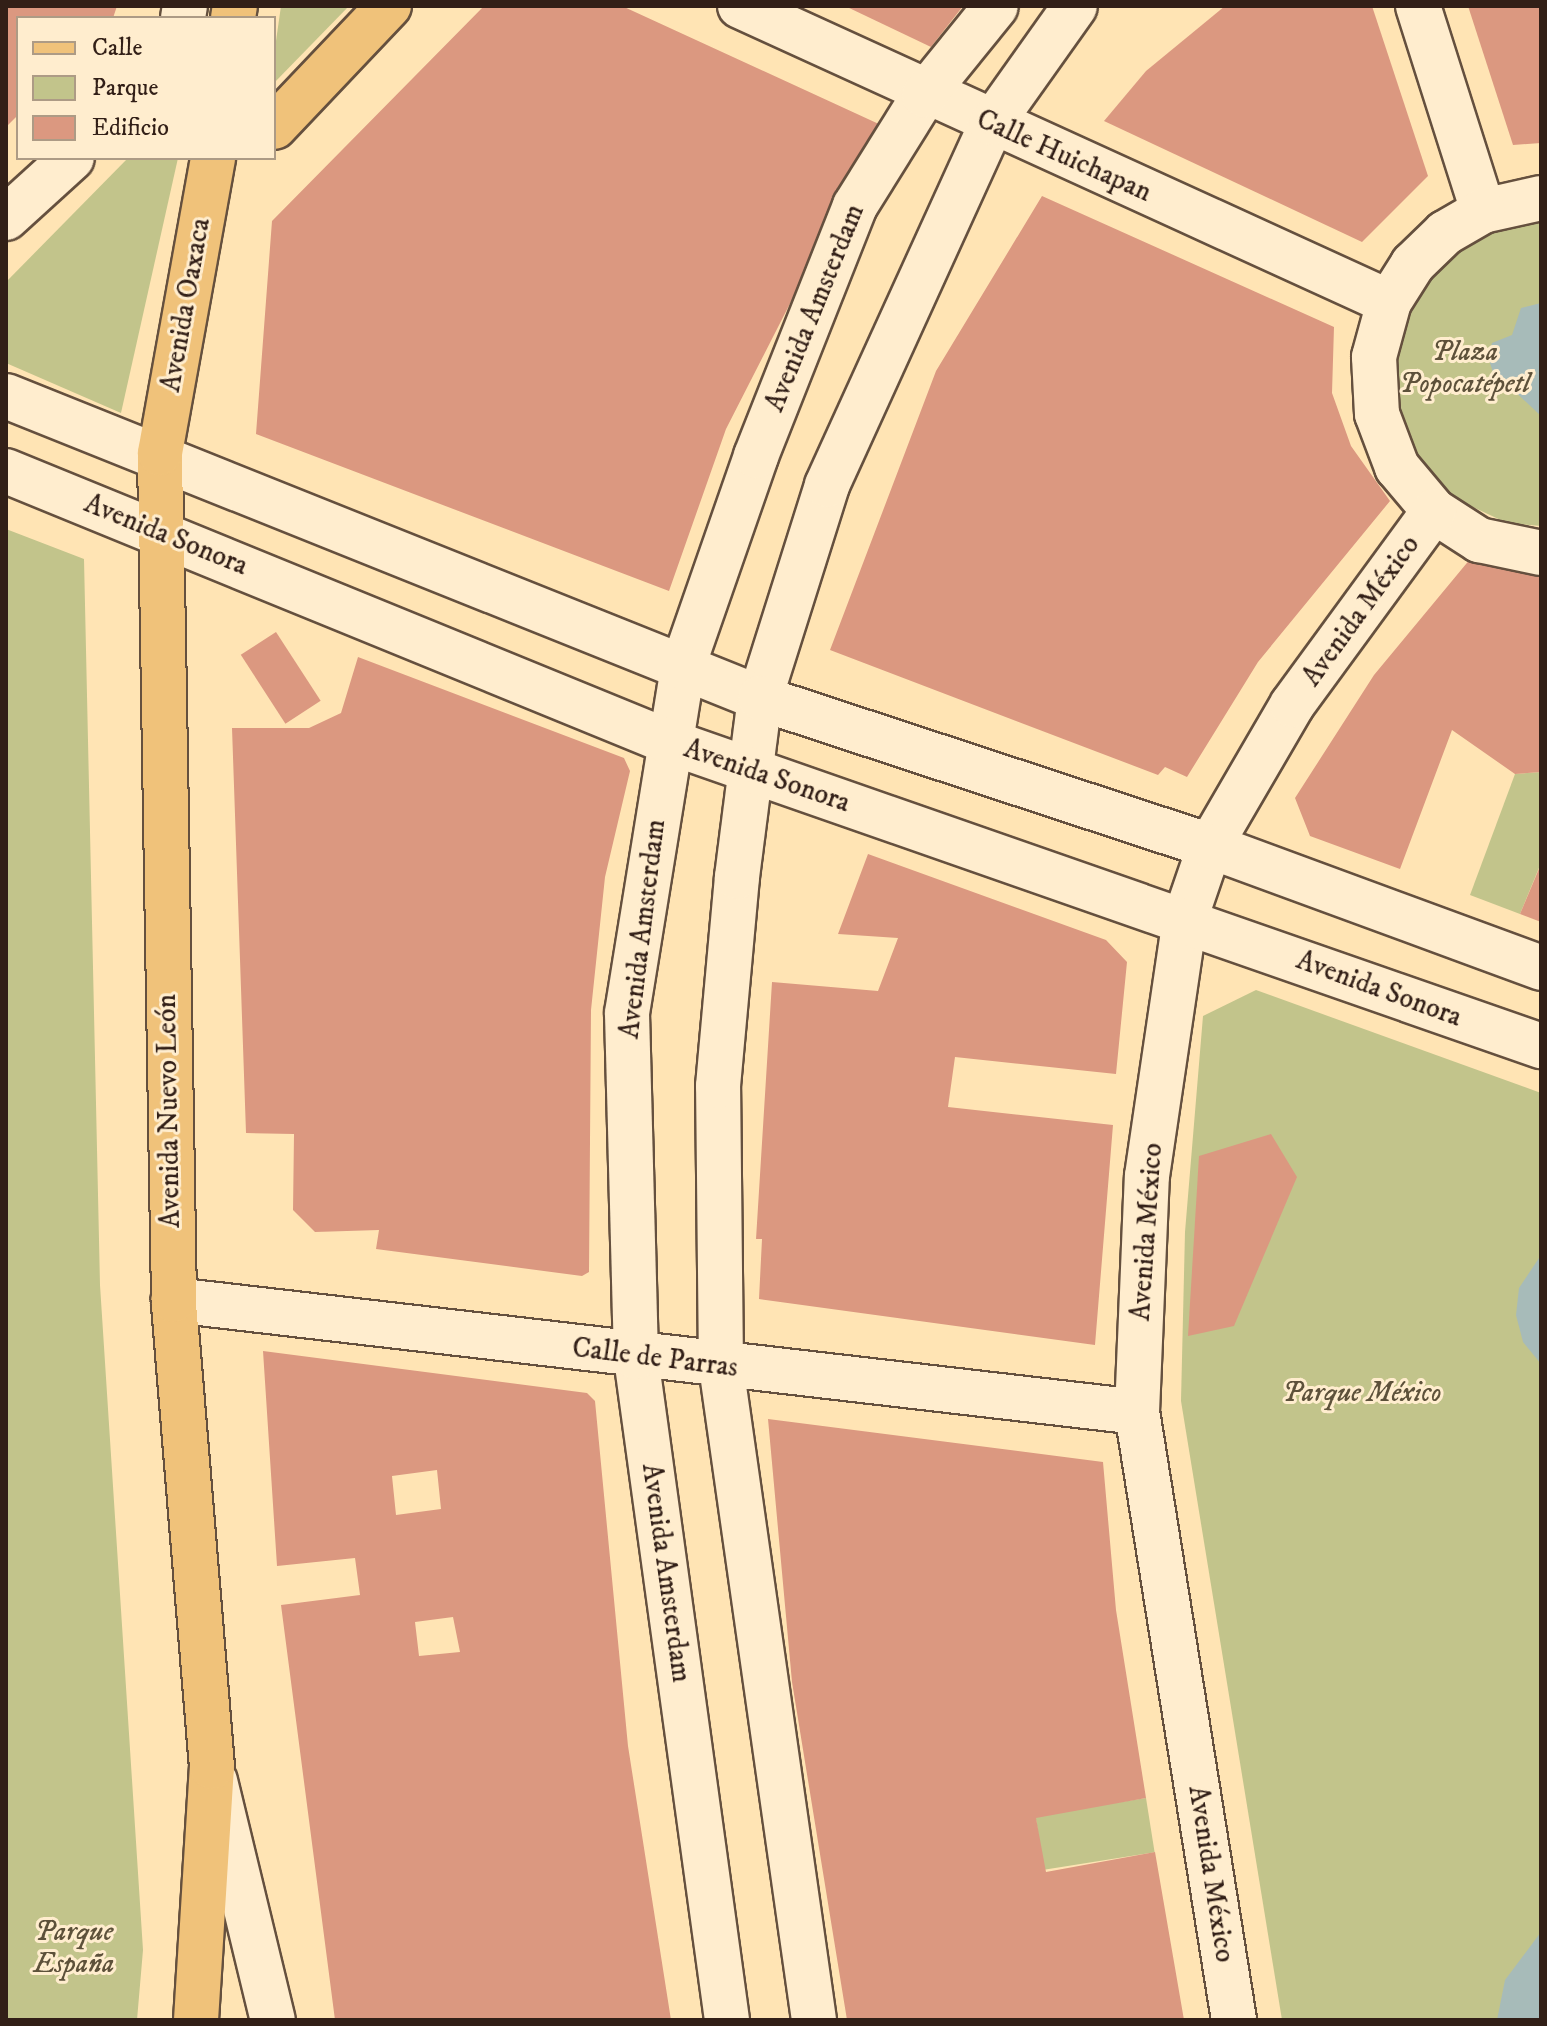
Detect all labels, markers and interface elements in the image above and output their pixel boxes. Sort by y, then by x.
legend [16,16,276,160]
text: Calle [92,33,142,63]
text: Parque [92,73,158,103]
street label: Calle Huichapan [971,102,1157,210]
text: Edificio [92,113,169,143]
street label: Avenida Amsterdam [758,199,872,417]
street label: Avenida Oaxaca [154,215,218,395]
park label: Plaza Popocatépetl [1400,335,1530,401]
street label: Avenida Sonora [79,487,253,583]
street label: Avenida México [1295,529,1427,693]
street label: Avenida Sonora [680,732,854,820]
street label: Avenida Amsterdam [613,817,673,1041]
street label: Avenida Sonora [1292,944,1466,1034]
street label: Avenida Nuevo León [150,994,188,1228]
street label: Avenida México [1124,1142,1170,1322]
street label: Calle de Parras [570,1331,740,1385]
park label: Parque México [1282,1376,1442,1410]
street label: Avenida Amsterdam [634,1461,698,1685]
street label: Avenida México [1180,1783,1242,1965]
park label: Parque España [34,1915,114,1981]

